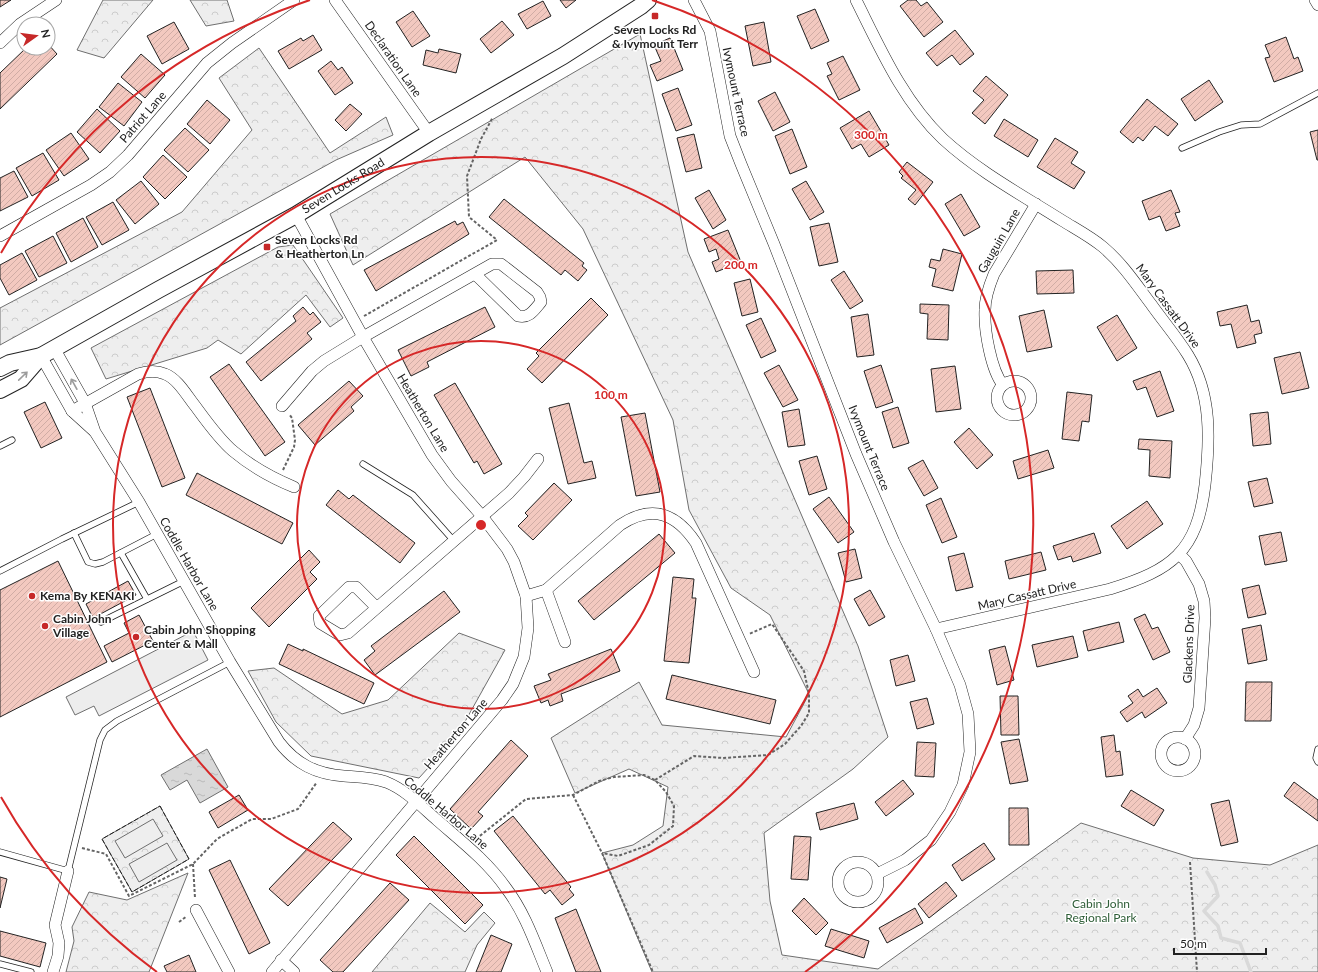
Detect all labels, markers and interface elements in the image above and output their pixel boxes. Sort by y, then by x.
marker: Seven Locks Rd & Ivymount Terr [650,11,660,21]
north arrow [16,16,56,56]
street label: Declaration Lane [362,18,425,100]
place label: Seven Locks Rd & Ivymount Terr [612,22,699,51]
text: N [39,28,54,39]
street label: Ivymount Terrace [720,46,753,138]
street label: Patriot Lane [116,88,169,146]
text: 300 m [854,127,888,142]
street label: Seven Locks Road [299,154,387,216]
street label: Gauguin Lane [974,206,1023,276]
place label: Seven Locks Rd & Heatherton Ln [275,232,364,261]
marker: Seven Locks Rd & Heatherton Ln [262,242,272,252]
text: 200 m [724,257,758,272]
street label: Mary Cassatt Drive [1133,261,1204,351]
one-way arrow [18,371,28,381]
street label: Heatherton Lane [394,371,453,455]
one-way arrow [70,378,78,390]
text: 100 m [594,387,628,402]
street label: Ivymount Terrace [845,403,893,493]
street label: Coddle Harbor Lane [157,514,222,613]
centre of rings [474,518,488,532]
street label: Mary Cassatt Drive [976,576,1077,613]
place label: Kema By KENAKI [40,588,134,603]
marker: Kema By KENAKI [27,591,37,601]
street label: Glackens Drive [1180,604,1197,684]
place label: Cabin John Village [52,611,112,640]
marker: Cabin John Village [40,621,50,631]
place label: Cabin John Shopping Center & Mall [144,622,256,651]
marker: Cabin John Shopping Center & Mall [131,632,141,642]
street label: Heatherton Lane [421,695,490,772]
street label: Coddle Harbor Lane [401,773,492,852]
park label: Cabin John Regional Park [1065,896,1138,925]
scale bar [1174,930,1266,956]
text: 50 m [1180,936,1207,951]

